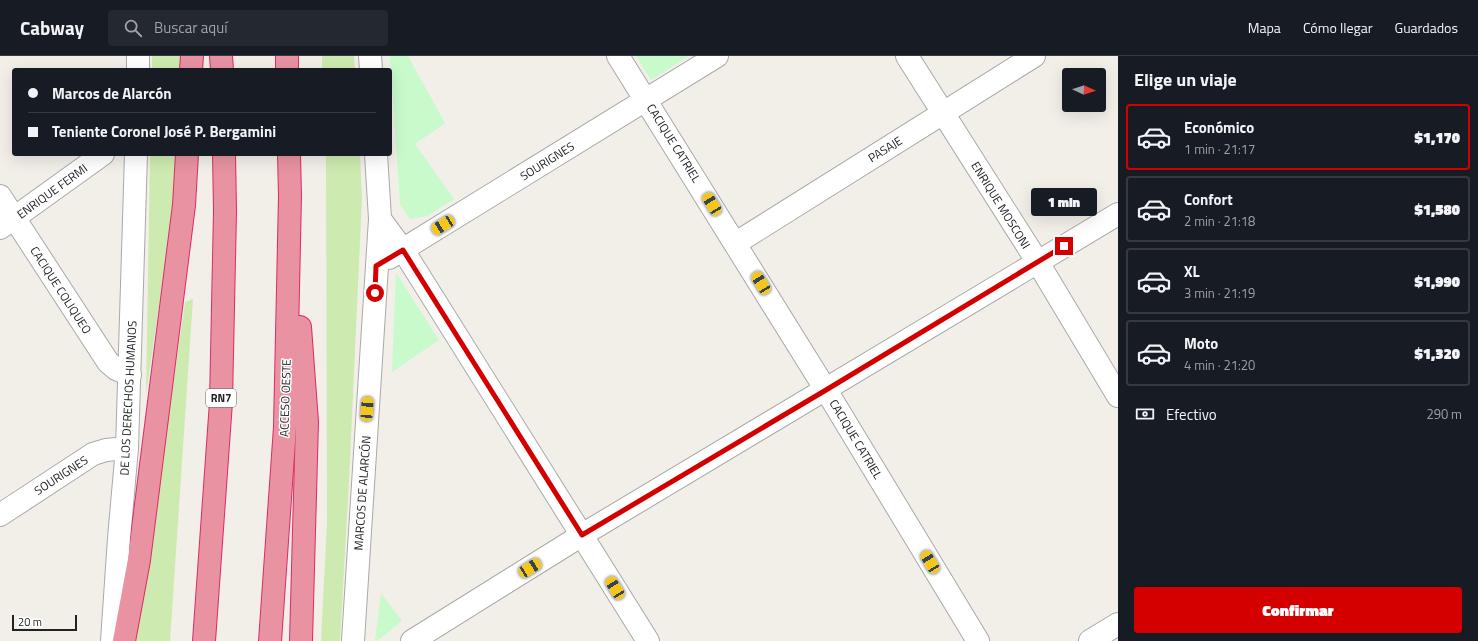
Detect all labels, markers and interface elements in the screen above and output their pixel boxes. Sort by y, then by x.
search box [108,10,388,46]
text: Cabway [20,13,84,42]
text: Buscar aquí [154,16,228,39]
icon: search [122,17,144,39]
text: Mapa [1248,17,1281,38]
text: Cómo llegar [1303,17,1373,38]
text: Guardados [1395,17,1458,38]
text: Elige un viaje [1134,66,1237,93]
north arrow [1062,68,1106,112]
map controls [1062,68,1106,112]
text: Marcos de Alarcón [52,82,172,105]
street label: CACIQUE CATRIEL [642,100,706,186]
text: Económico [1184,116,1254,139]
icon: car [1136,119,1172,155]
text: Teniente Coronel José P. Bergamini [52,120,276,143]
text: $1,170 [1414,126,1460,149]
street label: PASAJE [864,131,906,167]
street label: SOURIGNES [516,137,578,185]
text: 1 min · 21:17 [1184,139,1255,159]
street label: ENRIQUE MOSCONI [966,158,1036,252]
street label: ENRIQUE FERMI [13,159,91,223]
callout: 1 min [1031,188,1097,216]
text: Confort [1184,188,1233,211]
car [701,191,723,217]
icon: car [1136,191,1172,227]
text: 1 min [1048,192,1080,212]
text: $1,580 [1414,198,1460,221]
text: 2 min · 21:18 [1184,211,1255,231]
car [430,214,456,236]
route end [1055,237,1073,255]
street label: CACIQUE COLIQUEO [26,242,97,338]
text: XL [1184,260,1200,283]
icon: car [1136,263,1172,299]
car [750,270,772,296]
text: $1,990 [1414,270,1460,293]
text: 3 min · 21:19 [1184,283,1255,303]
route start [366,284,384,302]
street label: DE LOS DERECHOS HUMANOS [114,320,142,476]
text: Moto [1184,332,1218,355]
icon: car [1136,335,1172,371]
text: $1,320 [1414,342,1460,365]
text: 4 min · 21:20 [1184,355,1255,375]
street label: ACCESO OESTE [274,359,296,437]
road number: RN7 [206,389,236,407]
street label: CACIQUE CATRIEL [825,395,887,483]
car [360,397,374,421]
icon: cash [1134,403,1156,425]
text: Efectivo [1166,403,1217,426]
text: 290 m [1426,404,1462,424]
street label: MARCOS DE ALARCÓN [349,435,375,551]
street label: SOURIGNES [30,450,92,500]
car [919,549,941,575]
car [517,557,543,579]
car [604,575,626,601]
button: Confirmar [1134,587,1462,633]
scale bar [12,613,77,632]
text: 20 m [18,614,42,630]

